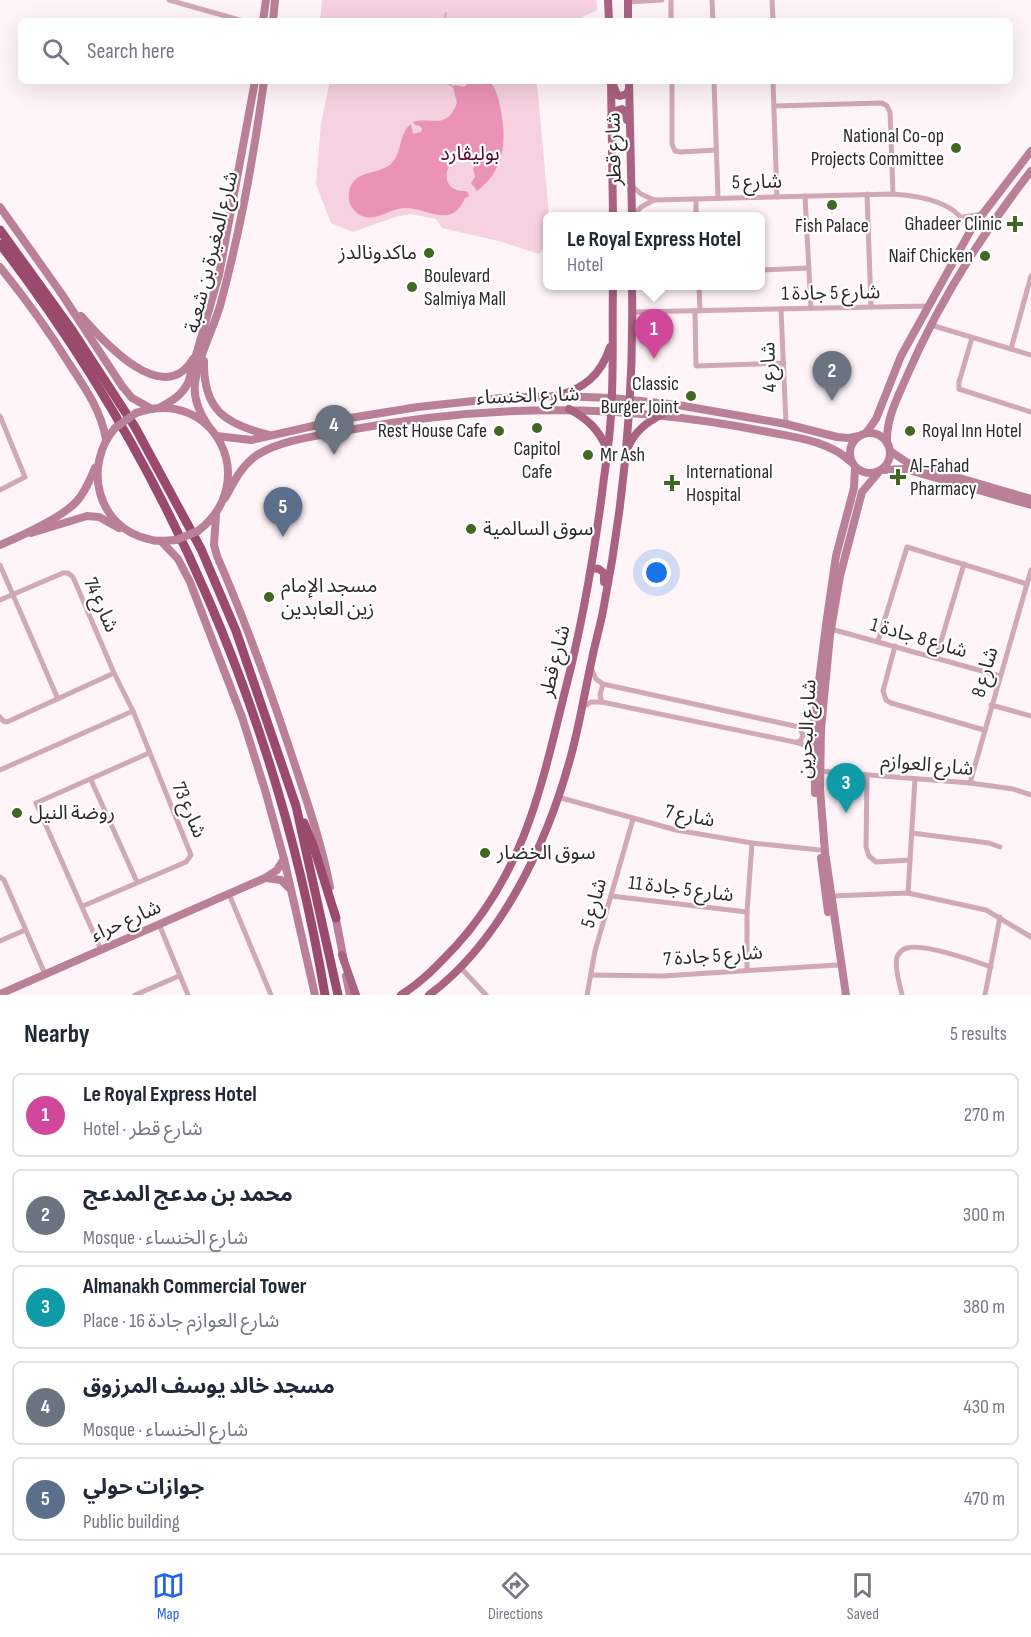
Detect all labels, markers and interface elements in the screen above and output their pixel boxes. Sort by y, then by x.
search box [18,18,1013,84]
icon: search [39,35,72,68]
text: Search here [87,38,174,65]
street label: شارع قطر [601,112,629,187]
place label: National Co-op Projects Committee [811,124,944,171]
marker: National Co-op Projects Committee [949,141,963,155]
park label: بوليڤارد [440,142,500,166]
street label: شارع المغيرة بن شعبة [180,169,246,336]
street label: شارع 5 [732,170,782,196]
marker: Fish Palace [825,198,839,212]
popup [543,212,765,290]
place label: Ghadeer Clinic [905,212,1002,236]
place label: Fish Palace [795,214,869,238]
marker: Ghadeer Clinic [1006,215,1024,233]
text: Le Royal Express Hotel [567,226,741,253]
place label: ماكدونالدز [337,241,417,265]
place label: Naif Chicken [889,244,973,268]
marker: ماكدونالدز [422,246,436,260]
marker: Naif Chicken [978,249,992,263]
text: Hotel [567,253,603,277]
place label: Boulevard Salmiya Mall [424,264,506,311]
marker: Boulevard Salmiya Mall [405,280,419,294]
street label: شارع 5 جادة 1 [781,280,881,308]
pin: 1 [634,310,674,359]
street label: شارع 4 [756,341,784,393]
pin: 2 [812,352,852,401]
place label: Classic Burger Joint [601,372,679,419]
street label: شارع الخنساء [476,382,580,412]
marker: Classic Burger Joint [684,389,698,403]
pin: 4 [314,406,354,455]
place label: Rest House Cafe [378,419,487,443]
place label: Royal Inn Hotel [922,419,1022,443]
marker: Capitol Cafe [530,421,544,435]
marker: Rest House Cafe [492,424,506,438]
marker: Royal Inn Hotel [903,424,917,438]
place label: Capitol Cafe [513,437,561,484]
place label: Mr Ash [600,443,645,467]
marker: Mr Ash [581,448,595,462]
place label: Al-Fahad Pharmacy [909,454,977,501]
place label: International Hospital [686,460,773,507]
marker: Al-Fahad Pharmacy [891,470,905,484]
marker: International Hospital [663,474,681,492]
pin: 5 [264,488,302,537]
place label: سوق السالمية [483,517,594,541]
marker: سوق السالمية [464,522,478,536]
your location [642,558,671,587]
street label: شارع 74 [77,574,124,637]
place label: مسجد الإمام زين العابدين [281,574,377,621]
marker: مسجد الإمام زين العابدين [262,590,276,604]
street label: شارع 8 جادة 1 [867,613,970,665]
street label: شارع قطر [534,623,577,701]
street label: شارع 8 [966,644,1005,700]
street label: شارع البحرين [792,679,824,779]
street label: شارع العوازم [879,749,974,783]
pin: 3 [826,764,866,813]
street label: شارع 73 [165,778,211,842]
street label: شارع 7 [663,799,717,835]
place label: روضة النيل [29,801,115,825]
marker: روضة النيل [10,806,24,820]
place label: سوق الخضار [496,841,596,865]
marker: سوق الخضار [478,846,492,860]
street label: شارع 5 جادة 11 [627,871,735,909]
street label: شارع 5 [576,876,614,931]
street label: شارع حراء [87,895,166,949]
street label: شارع 5 جادة 7 [662,941,764,973]
text: Nearby [24,1019,90,1050]
text: 5 results [950,1022,1007,1046]
text: Le Royal Express Hotel [83,1081,257,1108]
text: 1 [42,1103,49,1127]
text: 270 m [964,1103,1005,1127]
text: Hotel · شارع قطر [83,1117,203,1141]
text: محمد بن مدعج المدعج [83,1181,293,1208]
text: 2 [41,1203,50,1227]
text: 300 m [963,1203,1005,1227]
text: Mosque · شارع الخنساء [83,1226,248,1250]
text: Almanakh Commercial Tower [83,1273,307,1300]
text: 3 [41,1295,50,1319]
text: 380 m [963,1295,1005,1319]
text: Place · شارع العوازم جادة 16 [83,1309,280,1333]
text: مسجد خالد يوسف المرزوق [83,1373,335,1400]
text: 4 [41,1395,50,1419]
text: 430 m [963,1395,1005,1419]
text: Mosque · شارع الخنساء [83,1418,248,1442]
text: جوازات حولي [83,1474,204,1501]
text: 5 [41,1487,50,1511]
text: 470 m [964,1487,1005,1511]
text: Public building [83,1510,180,1534]
tab: Map [152,1569,185,1624]
tab: Directions [488,1569,543,1624]
tab: Saved [846,1569,879,1624]

